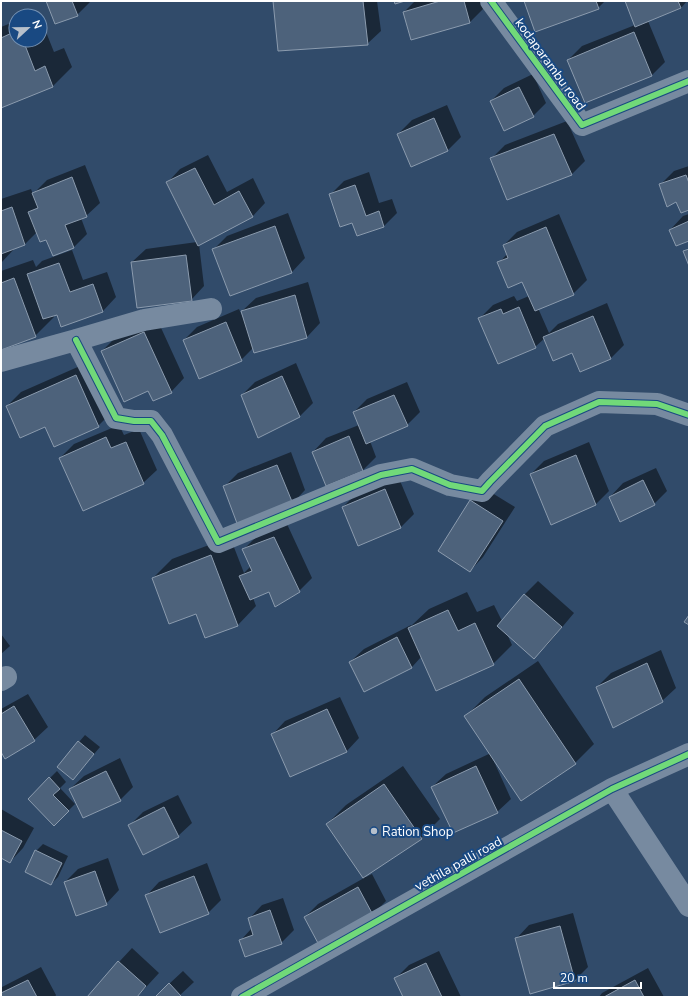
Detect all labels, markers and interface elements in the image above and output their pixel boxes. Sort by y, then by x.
north arrow [8,8,48,48]
street label: kodaparambu road [511,15,590,114]
text: N [28,18,45,31]
place label: Ration Shop [382,823,453,841]
marker: Ration Shop [369,826,379,836]
street label: vethila palli road [412,832,505,895]
scale bar [554,964,641,990]
text: 20 m [560,970,588,986]

